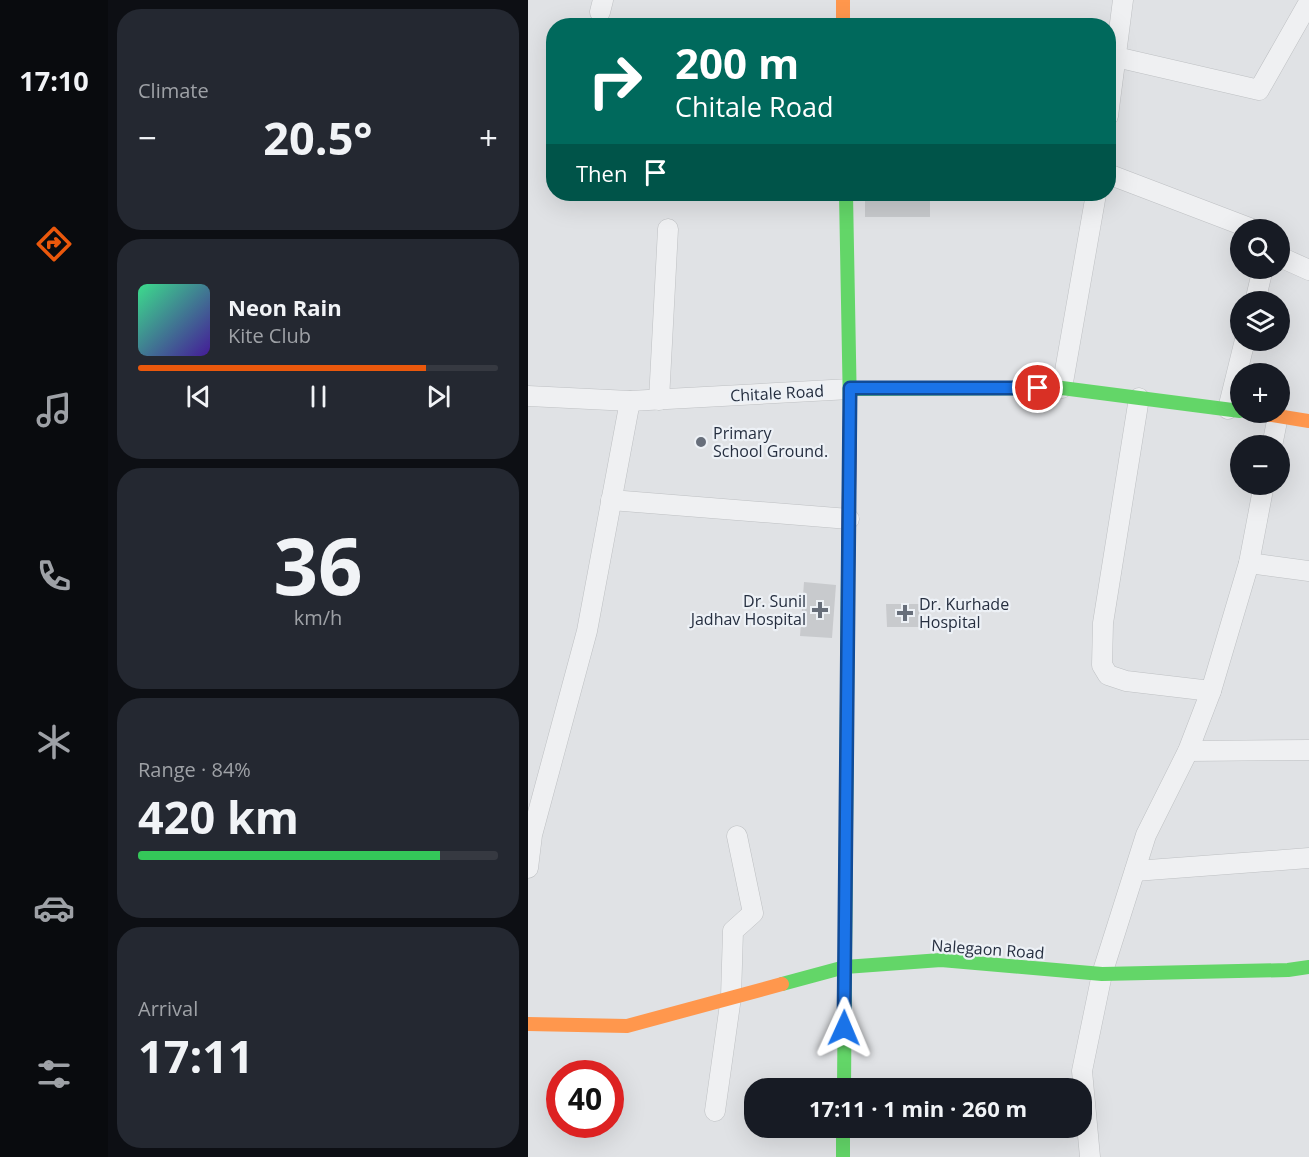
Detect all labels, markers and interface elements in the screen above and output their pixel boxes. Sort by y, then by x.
text: 200 m [675,34,799,91]
icon: right [576,42,654,120]
text: 17:10 [19,62,89,99]
text: Climate [138,77,209,104]
text: Chitale Road [675,88,833,125]
text: 20.5° [263,107,373,168]
text: − [138,115,157,160]
text: + [479,115,498,160]
icon: arrive [639,156,672,189]
text: Then [576,158,627,188]
map controls [1230,219,1290,495]
button: search [1230,219,1290,279]
icon: directions [33,223,75,265]
button: layers [1230,291,1290,351]
text: Neon Rain [228,292,342,322]
text: Kite Club [228,322,311,349]
pin [1012,362,1063,413]
button: + [1230,363,1290,423]
icon: arrive [1021,371,1054,404]
icon: previous [182,380,215,413]
icon: pause [302,380,335,413]
icon: next [422,380,455,413]
street label: Chitale Road [730,380,824,406]
icon: music [33,389,75,431]
place label: Primary School Ground. [713,422,828,462]
marker: Primary School Ground. [694,435,708,449]
button: − [1230,435,1290,495]
text: 36 [273,512,363,618]
icon: phone [33,555,75,597]
place label: Dr. Sunil Jadhav Hospital [689,590,806,630]
place label: Dr. Kurhade Hospital [919,593,1009,633]
marker: Dr. Sunil Jadhav Hospital [811,601,829,619]
text: km/h [294,604,342,631]
marker: Dr. Kurhade Hospital [896,604,914,622]
icon: climate [33,721,75,763]
text: Range · 84% [138,756,251,783]
text: 420 km [138,786,299,847]
icon: car [33,887,75,929]
street label: Nalegaon Road [931,934,1045,964]
text: Arrival [138,995,198,1022]
position arrow [812,996,876,1060]
text: 17:11 [138,1025,254,1086]
icon: filters [33,1053,75,1095]
speed limit sign: 40 [546,1060,624,1138]
text: 17:11 · 1 min · 260 m [809,1093,1027,1123]

